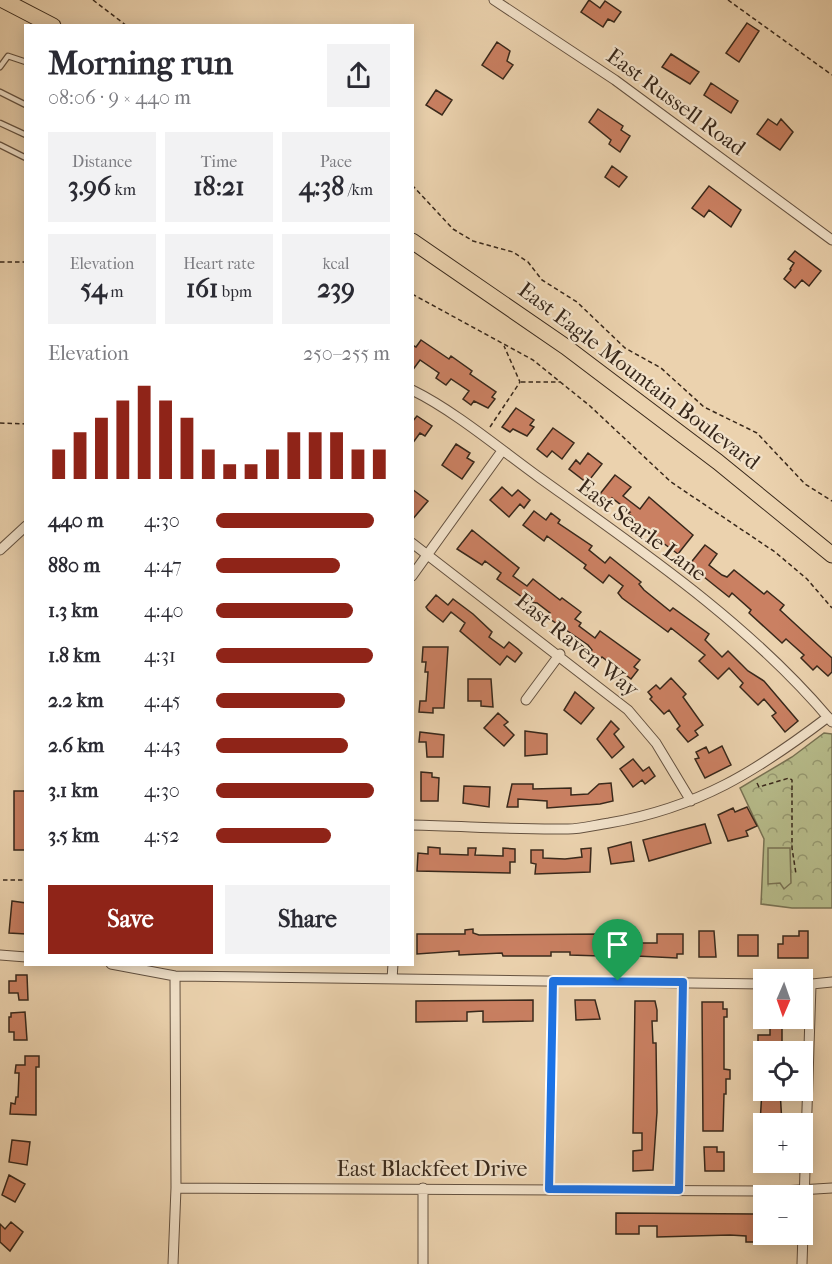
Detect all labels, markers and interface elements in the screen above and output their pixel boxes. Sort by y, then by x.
street label: East Russell Road [602,43,751,162]
text: Morning run [48,44,233,83]
button: share [327,44,390,107]
text: 08:06 · 9 × 440 m [48,86,191,109]
text: Distance [72,152,132,171]
text: Time [201,152,237,171]
text: Pace [320,152,352,171]
text: 3.96 [68,171,111,202]
text: 18:21 [193,171,245,202]
text: 4:38 [299,171,344,202]
text: km [111,180,136,199]
text: /km [344,180,373,199]
text: Elevation [70,254,134,273]
text: Heart rate [183,254,255,273]
text: kcal [323,254,349,273]
text: 54 [80,273,107,304]
text: 161 [186,273,218,304]
text: 239 [317,273,355,304]
street label: East Eagle Mountain Boulevard [513,277,766,476]
text: m [107,282,124,301]
text: bpm [218,282,252,301]
text: Elevation [48,342,129,365]
text: 250–255 m [303,342,390,365]
street label: East Searle Lane [572,473,712,587]
text: 440 m [48,509,104,532]
text: 4:30 [144,509,180,532]
text: 880 m [48,554,100,577]
text: 4:47 [144,554,182,577]
street label: East Raven Way [510,587,645,703]
text: 1.3 km [48,599,98,622]
text: 4:40 [144,599,184,622]
text: 1.8 km [48,644,100,667]
text: 4:31 [144,644,176,667]
text: 2.2 km [48,689,104,712]
text: 4:45 [144,689,181,712]
text: 2.6 km [48,734,104,757]
text: 4:43 [144,734,181,757]
text: 3.1 km [48,779,98,802]
text: 4:30 [144,779,180,802]
text: 3.5 km [48,824,99,847]
text: 4:52 [144,824,180,847]
button: Save [48,885,213,954]
button: Share [225,885,390,954]
pin [592,919,643,981]
icon: arrive [601,928,634,961]
north arrow [753,969,813,1029]
map controls [753,969,813,1245]
button: locate [753,1041,813,1101]
button: + [753,1113,813,1173]
street label: East Blackfeet Drive [337,1156,528,1182]
button: − [753,1185,813,1245]

